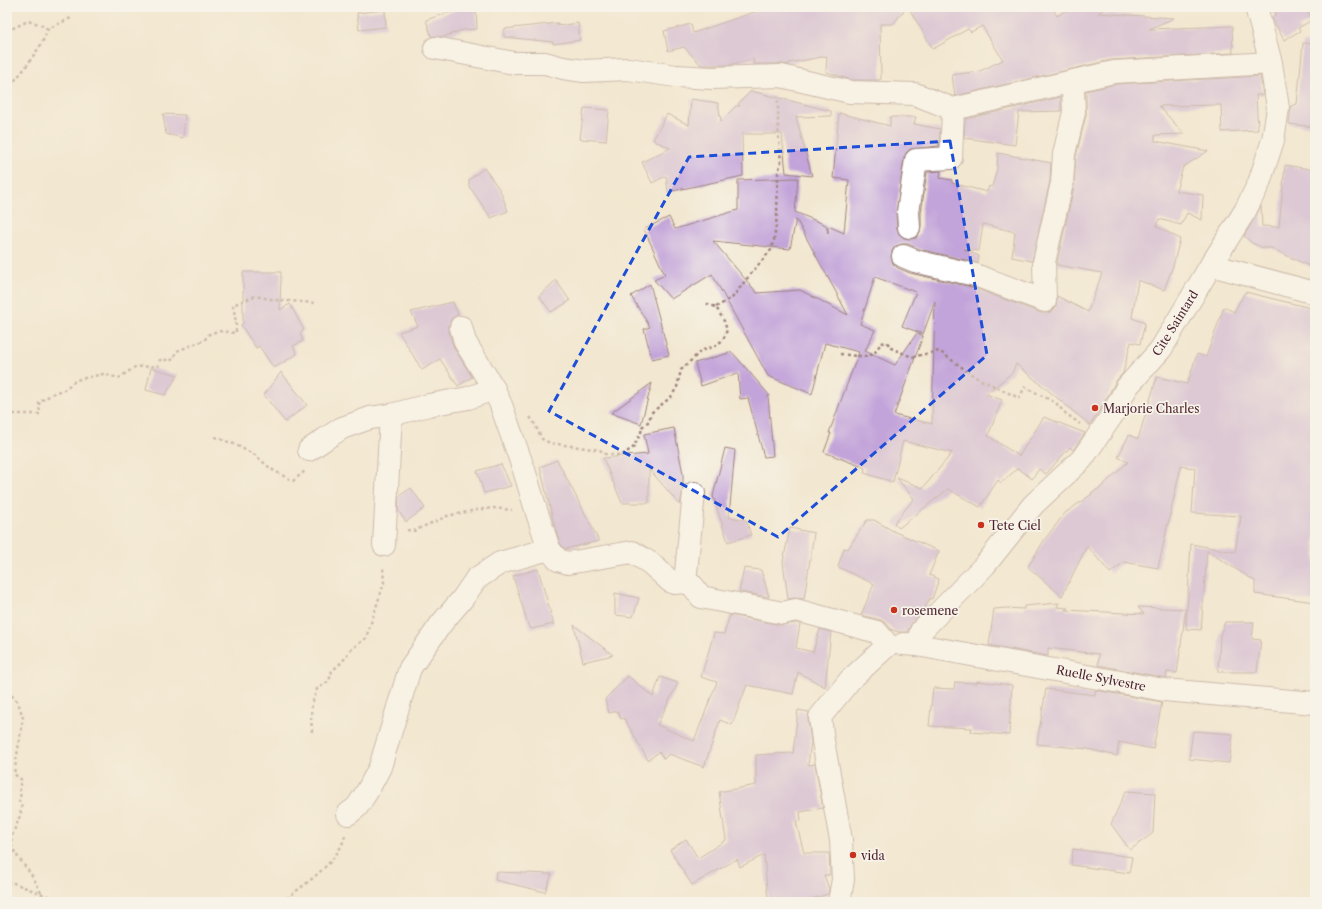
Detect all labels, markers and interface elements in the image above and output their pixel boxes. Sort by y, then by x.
street label: Cite Saintard [1149,287,1201,359]
place label: Marjorie Charles [1103,401,1199,416]
marker: Marjorie Charles [1090,403,1100,413]
place label: Tete Ciel [989,518,1041,533]
marker: Tete Ciel [976,520,986,530]
place label: rosemene [902,603,959,618]
marker: rosemene [889,605,899,615]
street label: Ruelle Sylvestre [1055,662,1147,694]
place label: vida [860,848,885,863]
marker: vida [848,850,858,860]

